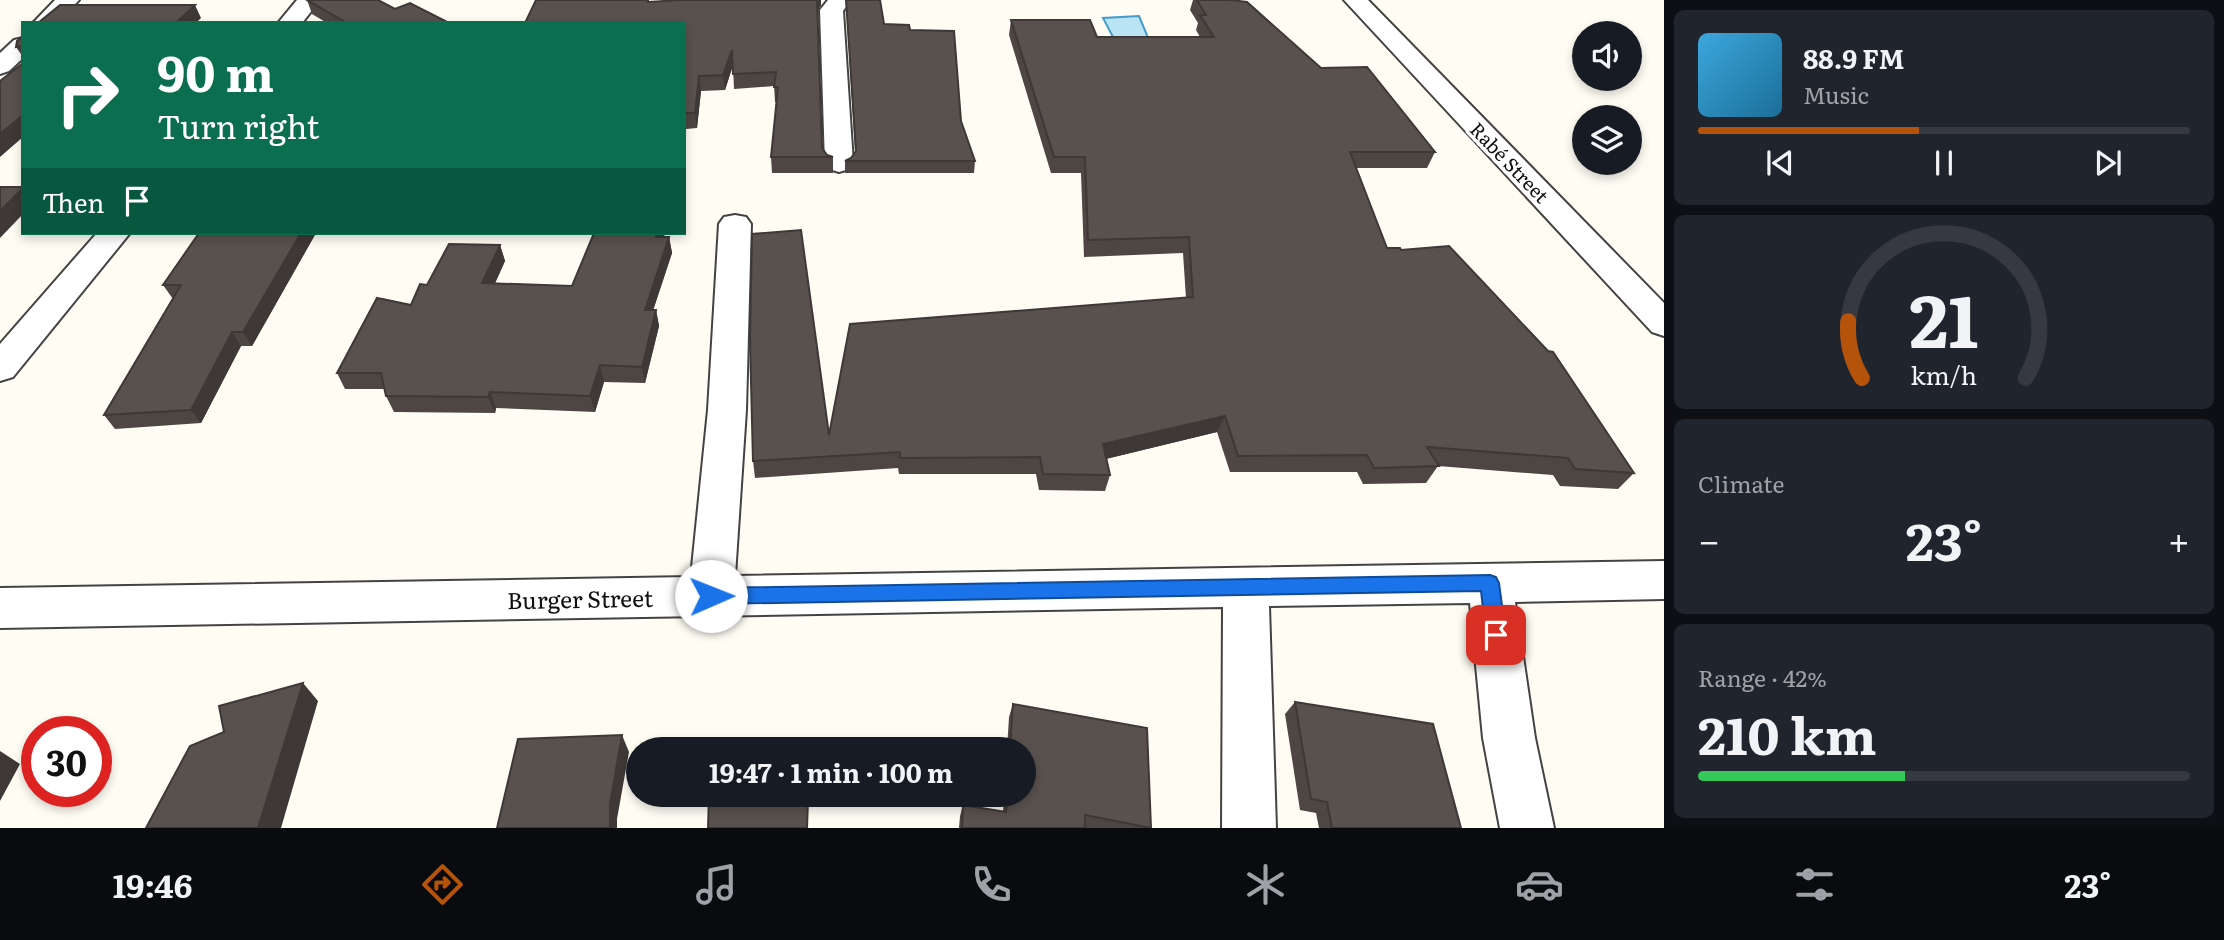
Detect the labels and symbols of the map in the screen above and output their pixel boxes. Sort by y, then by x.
street label: Rabé Street [1464,115,1556,209]
position arrow [674,559,748,633]
street label: Burger Street [507,580,654,616]
pin [1466,605,1526,665]
speed limit sign: 30 [21,716,112,807]

